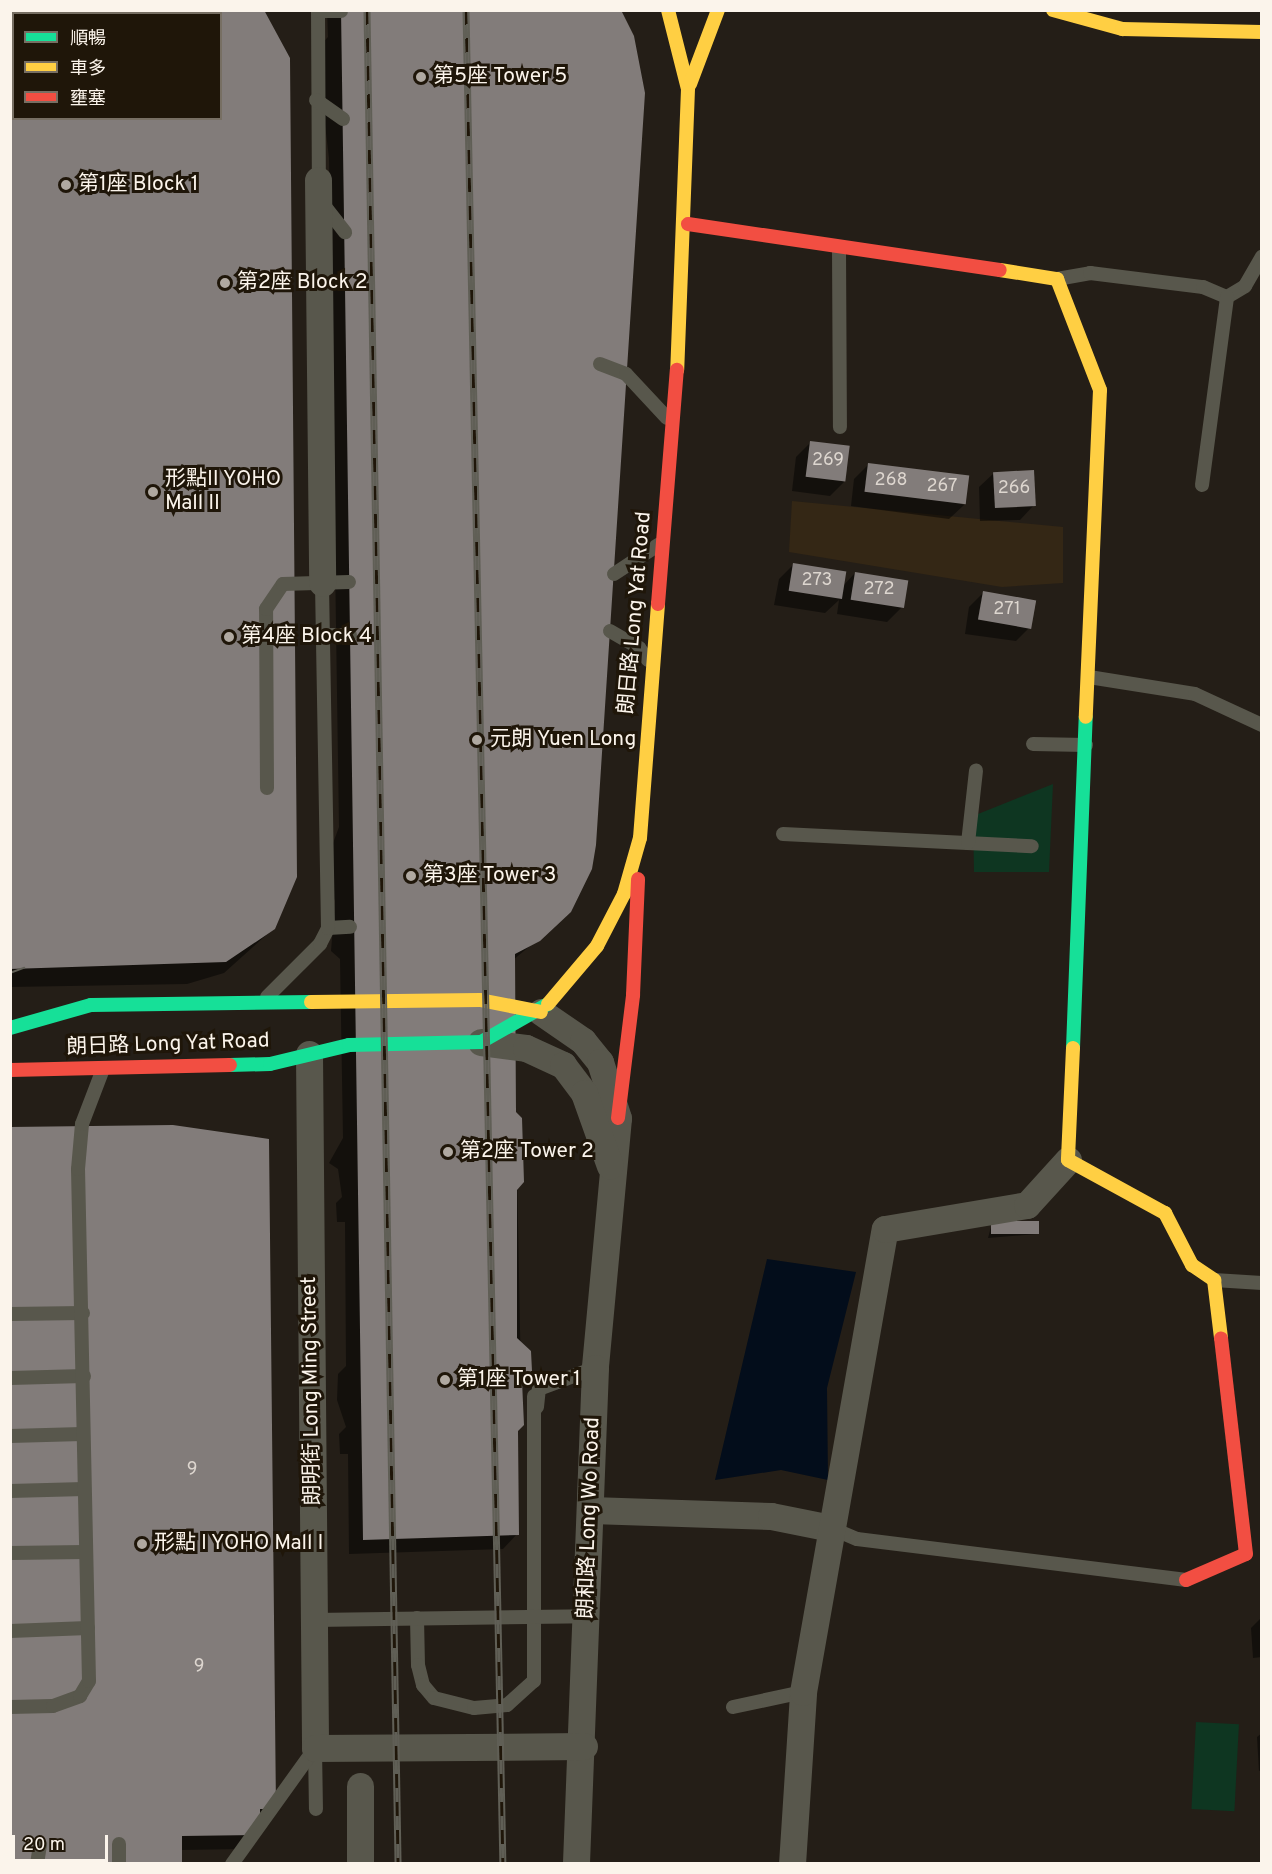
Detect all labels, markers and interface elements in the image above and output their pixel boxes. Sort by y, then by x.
legend [12,12,222,120]
text: 順暢 [70,28,106,51]
text: 車多 [70,58,106,81]
place label: 第5座 Tower 5 [433,64,567,90]
marker: 第5座 Tower 5 [414,70,428,84]
text: 壅塞 [70,88,106,111]
place label: 第1座 Block 1 [78,172,199,198]
marker: 第1座 Block 1 [59,178,73,192]
place label: 第2座 Block 2 [237,270,368,296]
marker: 第2座 Block 2 [218,276,232,290]
house number: 269 [812,450,844,472]
place label: 形點II YOHO Mall II [165,467,282,517]
house number: 268 [875,470,907,492]
house number: 267 [927,476,957,498]
house number: 266 [998,478,1030,500]
marker: 形點II YOHO Mall II [146,485,160,499]
street label: 朗日路 Long Yat Road [615,510,657,716]
house number: 273 [802,570,832,592]
house number: 272 [864,579,894,601]
house number: 271 [993,599,1021,621]
place label: 第4座 Block 4 [241,624,372,650]
marker: 第4座 Block 4 [222,630,236,644]
place label: 元朗 Yuen Long [490,727,636,753]
marker: 元朗 Yuen Long [468,731,486,749]
place label: 第3座 Tower 3 [423,863,556,889]
marker: 第3座 Tower 3 [404,869,418,883]
street label: 朗日路 Long Yat Road [65,1029,271,1061]
place label: 第2座 Tower 2 [460,1139,594,1165]
marker: 第2座 Tower 2 [441,1145,455,1159]
street label: 朗明街 Long Ming Street [297,1276,327,1506]
place label: 第1座 Tower 1 [457,1367,581,1393]
marker: 第1座 Tower 1 [438,1373,452,1387]
street label: 朗和路 Long Wo Road [574,1416,606,1620]
house number: 9 [187,1459,197,1481]
place label: 形點 I YOHO Mall I [154,1531,324,1557]
marker: 形點 I YOHO Mall I [135,1537,149,1551]
house number: 9 [194,1656,204,1678]
scale bar [15,1823,111,1861]
text: 20 m [23,1834,65,1857]

